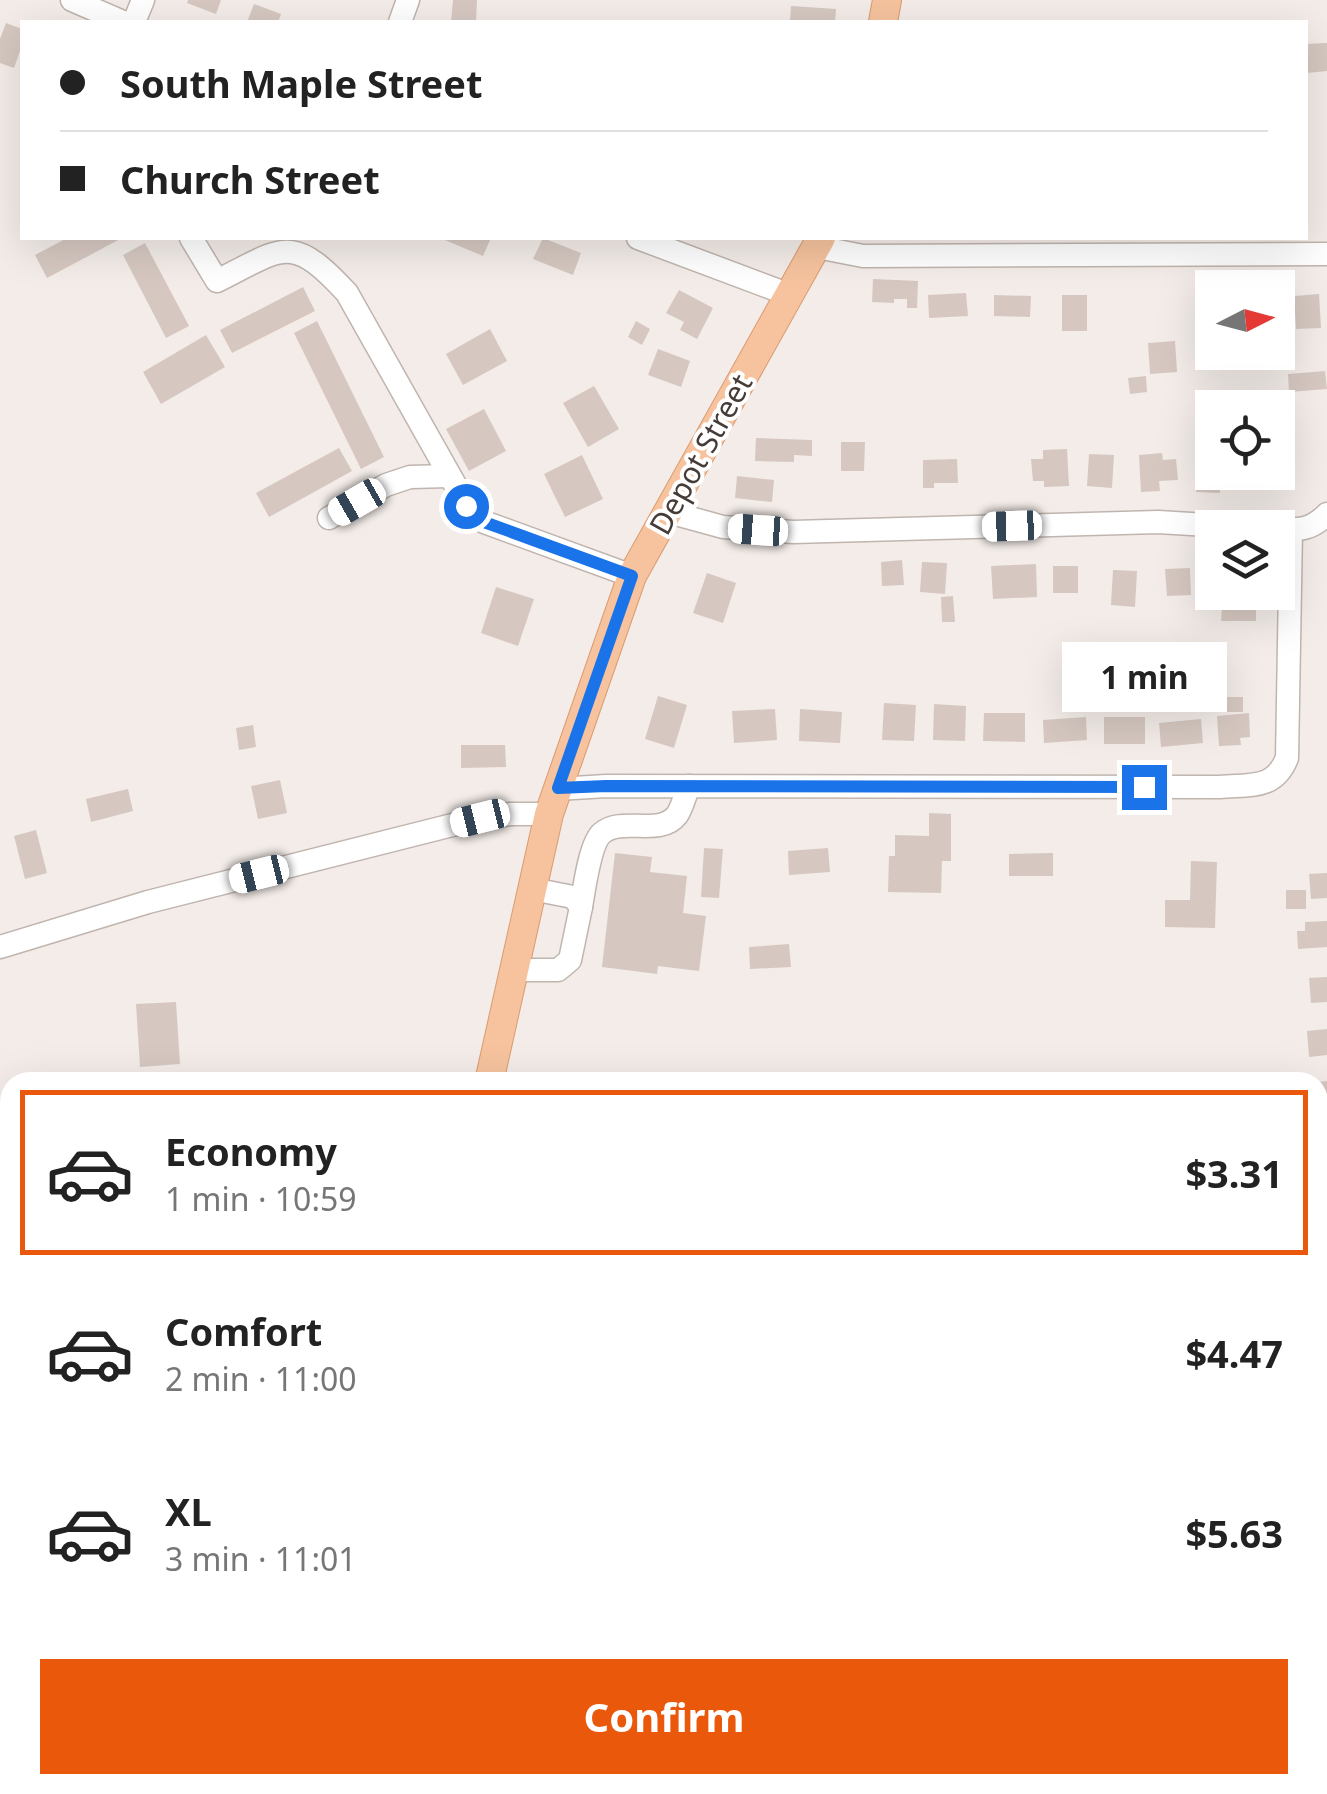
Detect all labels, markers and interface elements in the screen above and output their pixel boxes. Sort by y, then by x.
text: South Maple Street [120,57,482,109]
text: Church Street [120,153,380,205]
north arrow [1195,270,1295,370]
map controls [1195,270,1295,610]
street label: Depot Street [639,366,761,542]
button: locate [1195,390,1295,490]
car [324,474,390,530]
route start [444,484,489,529]
car [981,510,1043,542]
button: layers [1195,510,1295,610]
car [727,513,789,547]
callout: 1 min [1062,642,1226,712]
text: 1 min [1100,655,1189,698]
route end [1122,765,1167,810]
car [447,796,513,840]
car [226,852,292,896]
text: Economy [165,1125,337,1177]
icon: car [45,1128,135,1218]
text: $3.31 [1185,1147,1283,1199]
text: 1 min · 10:59 [165,1177,357,1220]
text: Comfort [165,1305,322,1357]
icon: car [45,1308,135,1398]
text: $4.47 [1185,1327,1283,1379]
text: 2 min · 11:00 [165,1357,357,1400]
text: XL [165,1485,212,1537]
icon: car [45,1488,135,1578]
text: $5.63 [1185,1507,1283,1559]
text: 3 min · 11:01 [165,1537,357,1580]
button: Confirm [40,1659,1288,1774]

